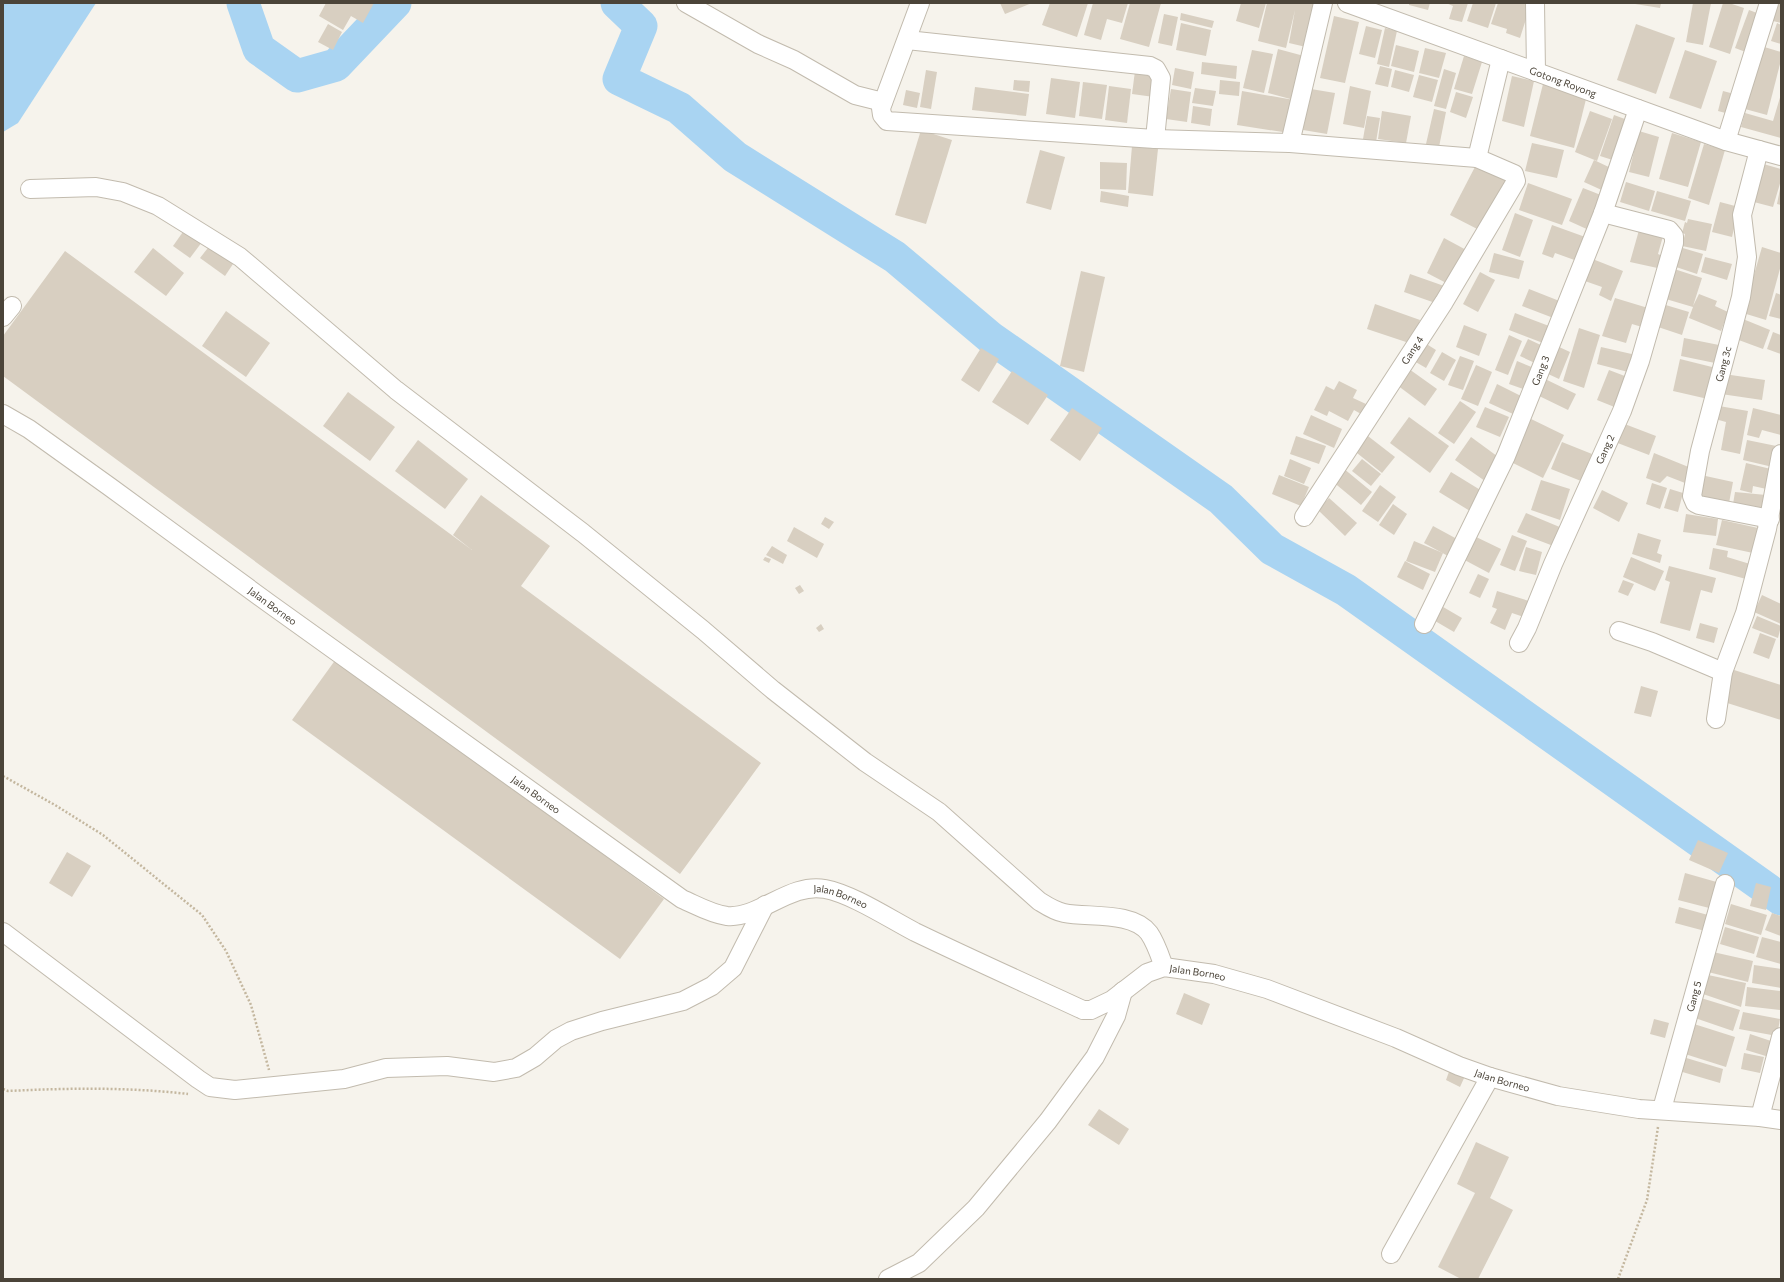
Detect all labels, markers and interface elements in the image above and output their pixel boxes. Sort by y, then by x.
street label: Gotong Royong [1528,64,1599,100]
street label: Gang 4 [1398,333,1426,367]
street label: Gang 3c [1713,345,1734,383]
street label: Gang 3 [1529,353,1552,387]
street label: Gang 2 [1593,432,1617,466]
street label: Jalan Borneo [246,584,299,627]
street label: Jalan Borneo [509,773,563,816]
street label: Jalan Borneo [813,882,870,911]
street label: Jalan Borneo [1169,962,1227,983]
street label: Gang 5 [1684,979,1704,1013]
street label: Jalan Borneo [1473,1066,1531,1094]

